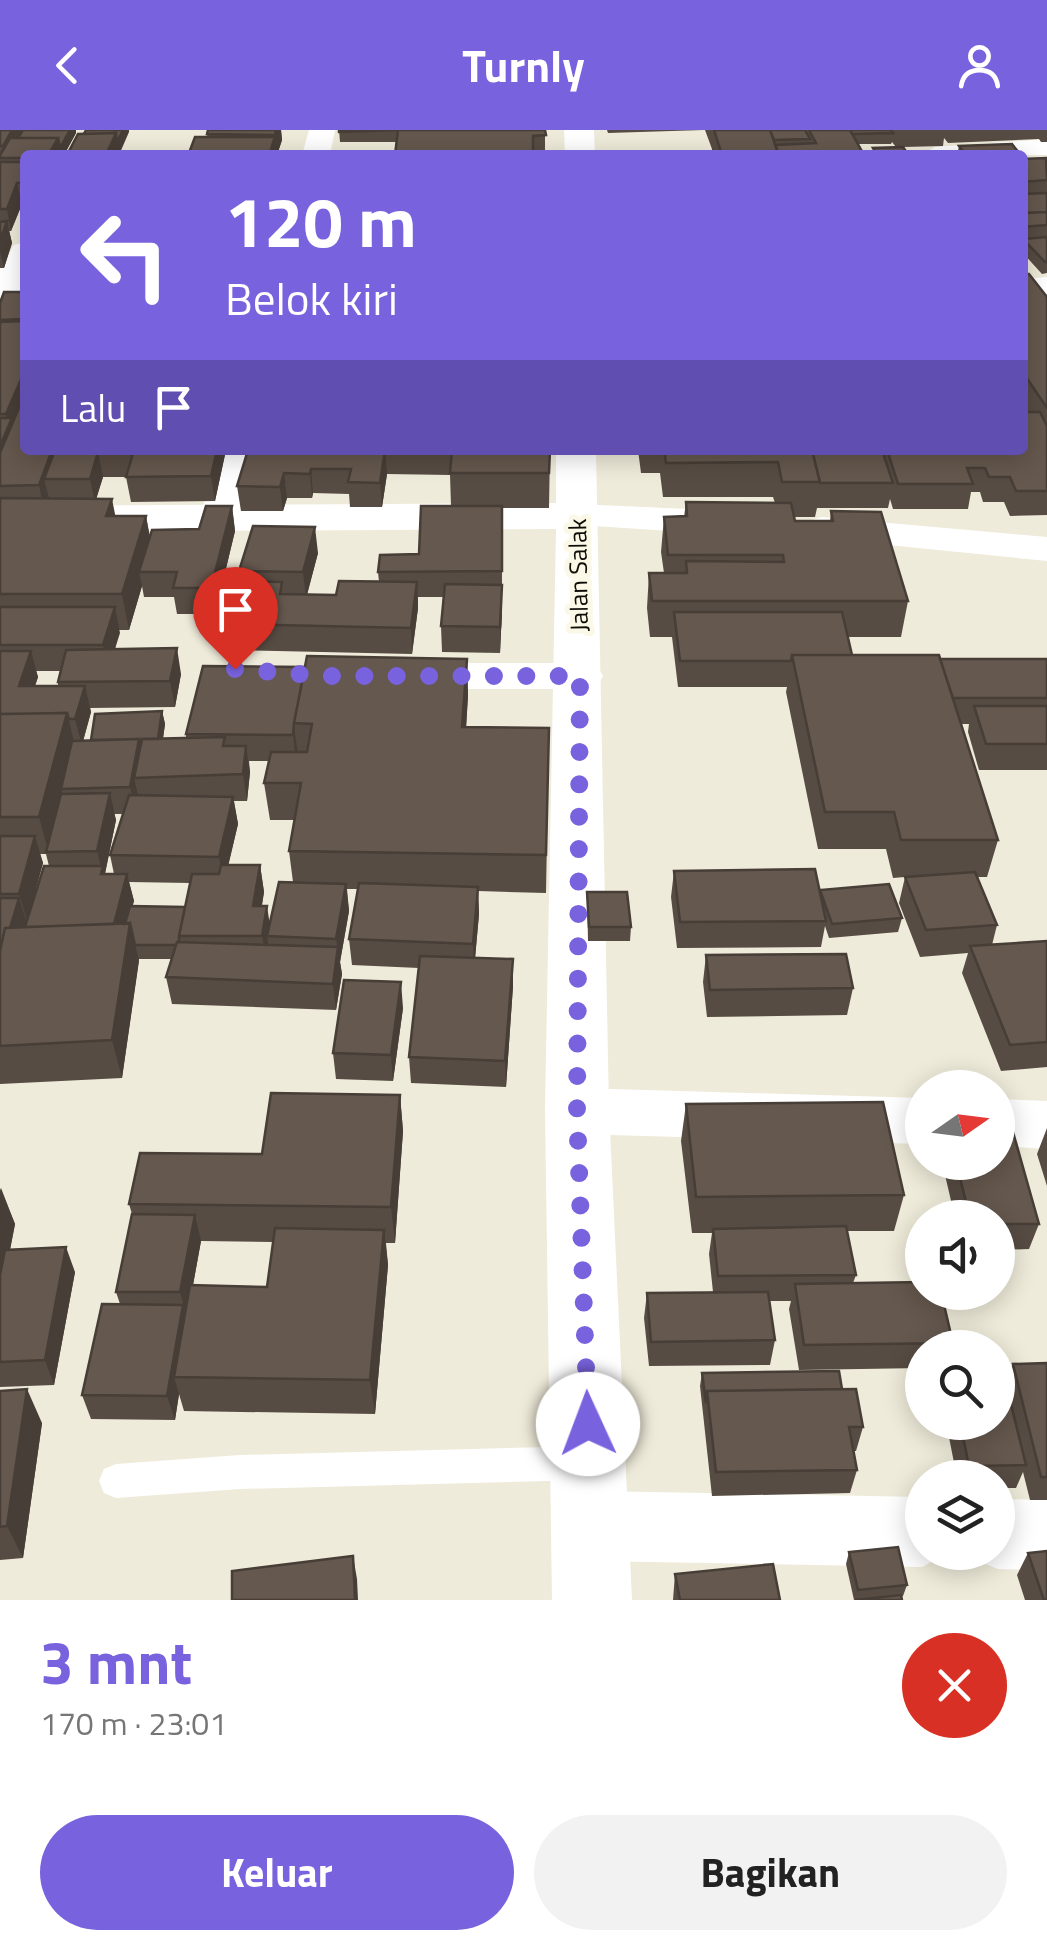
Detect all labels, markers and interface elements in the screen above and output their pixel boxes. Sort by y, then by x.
text: Turnly [462,31,585,99]
icon: back [40,38,95,93]
icon: person [952,38,1007,93]
text: 120 m [225,168,417,274]
icon: left [60,190,190,320]
text: Belok kiri [225,264,398,332]
text: Lalu [60,379,126,437]
icon: arrive [146,380,201,435]
street label: Jalan Salak [558,518,598,632]
pin [193,567,278,670]
icon: arrive [208,582,263,637]
north arrow [905,1070,1015,1180]
map controls [905,1070,1015,1570]
button: sound [905,1200,1015,1310]
button: search [905,1330,1015,1440]
position arrow [536,1372,640,1476]
button: layers [905,1460,1015,1570]
text: 3 mnt [40,1616,192,1707]
button: close [902,1633,1007,1738]
text: 170 m · 23:01 [40,1699,227,1747]
button: Keluar [40,1815,514,1930]
button: Bagikan [534,1815,1007,1930]

